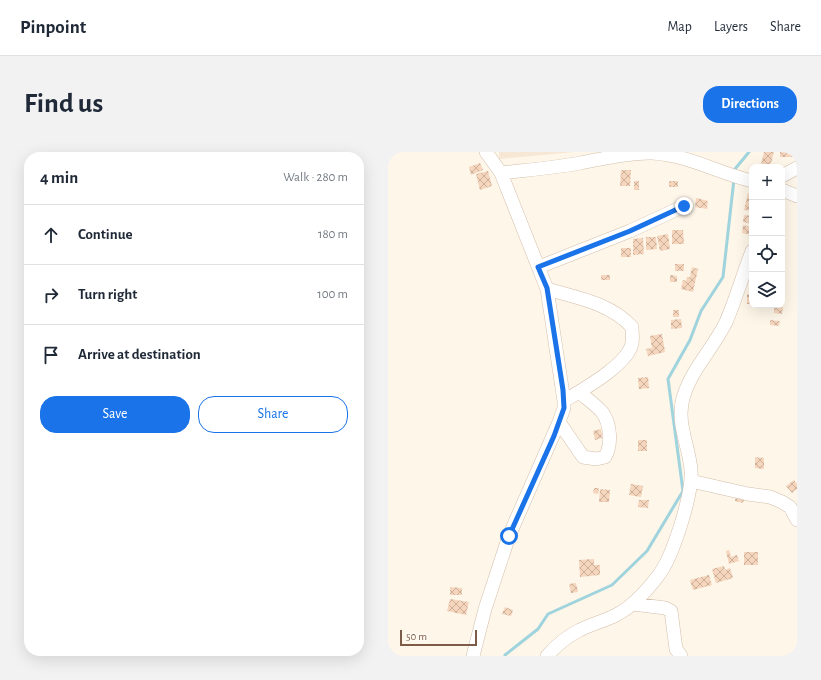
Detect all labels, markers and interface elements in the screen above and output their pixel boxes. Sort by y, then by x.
text: Pinpoint [20,18,86,37]
text: Map [667,20,692,34]
text: Layers [714,20,748,34]
text: Share [770,20,801,34]
button: Directions [703,86,797,123]
text: Find us [24,90,103,118]
map controls [749,164,785,308]
button: + [749,164,785,200]
text: 4 min [40,169,78,186]
text: Walk · 280 m [283,171,348,184]
route end [675,197,693,215]
button: − [749,200,785,236]
icon: ahead [40,224,62,246]
text: Continue [78,227,133,242]
text: 180 m [318,228,348,241]
button: locate [749,236,785,272]
button: layers [749,272,785,308]
icon: right [40,284,62,306]
text: Turn right [78,287,137,302]
text: 100 m [317,288,348,301]
icon: arrive [40,344,62,366]
text: Arrive at destination [78,347,201,362]
button: Save [40,396,190,433]
button: Share [198,396,348,433]
route start [500,527,518,545]
scale bar [400,628,477,647]
text: 50 m [406,631,427,642]

